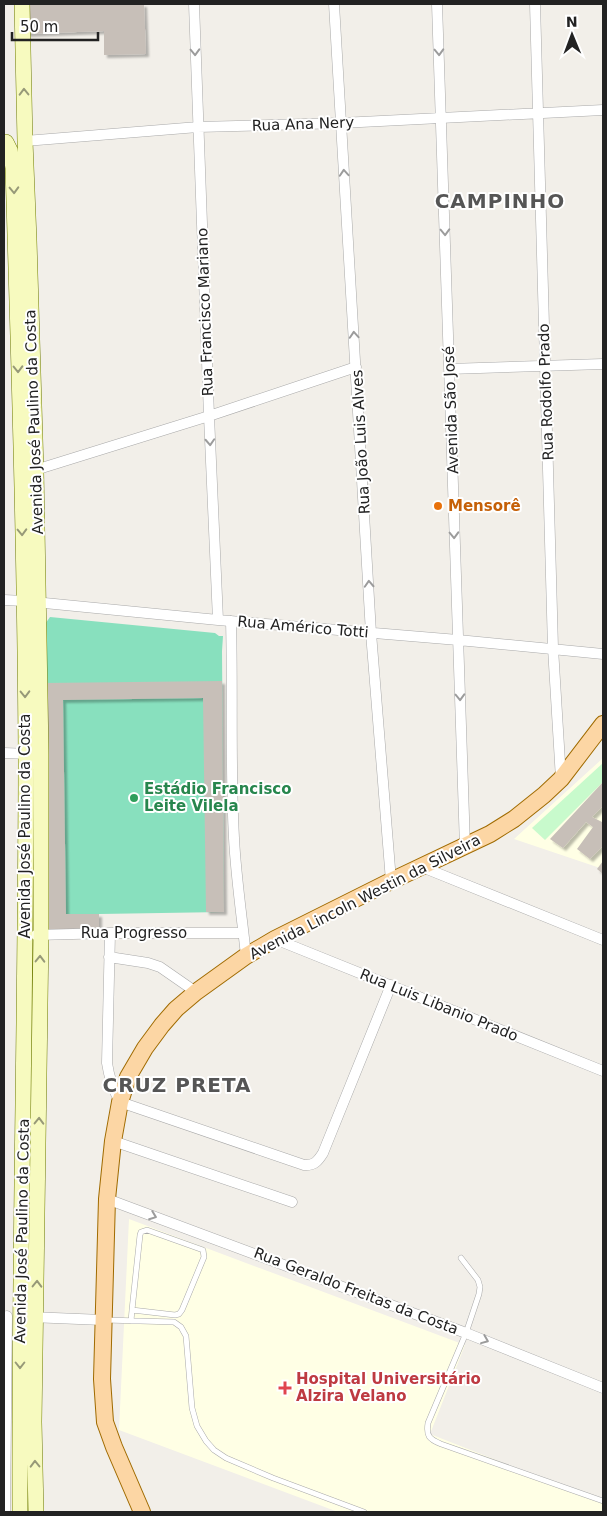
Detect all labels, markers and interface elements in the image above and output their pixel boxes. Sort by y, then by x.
scale bar [12,10,99,42]
north arrow [547,10,597,60]
text: N [566,14,578,30]
text: 50 m [20,18,58,36]
one-way arrow [190,49,201,57]
one-way arrow [434,49,445,57]
one-way arrow [18,88,29,96]
street label: Rua Ana Nery [251,113,355,135]
one-way arrow [339,168,350,176]
one-way arrow [8,186,19,194]
district label: CAMPINHO [435,189,565,213]
street label: Rua Francisco Mariano [193,228,217,396]
one-way arrow [440,229,451,237]
street label: Avenida José Paulino da Costa [21,309,47,535]
street label: Rua Rodolfo Prado [535,323,557,461]
one-way arrow [349,330,360,338]
street label: Avenida São José [440,346,462,474]
one-way arrow [13,366,24,374]
street label: Rua João Luis Alves [348,369,374,515]
one-way arrow [204,438,215,446]
place label: Mensorê [448,497,521,515]
marker: Mensorê [432,500,444,512]
one-way arrow [17,528,28,536]
one-way arrow [449,531,460,539]
one-way arrow [363,580,374,588]
street label: Rua Américo Totti [237,612,369,642]
one-way arrow [20,691,30,699]
one-way arrow [454,693,465,701]
street label: Avenida José Paulino da Costa [16,714,34,938]
place label: Estádio Francisco Leite Vilela [144,780,292,815]
marker: Estádio Francisco Leite Vilela [128,792,140,804]
street label: Avenida Lincoln Westin da Silveira [246,831,484,963]
street label: Rua Progresso [81,924,187,942]
one-way arrow [35,954,45,962]
street label: Rua Luis Libanio Prado [357,965,521,1045]
district label: CRUZ PRETA [102,1073,252,1097]
one-way arrow [33,1117,44,1125]
street label: Avenida José Paulino da Costa [11,1118,33,1344]
one-way arrow [148,1210,157,1220]
street label: Rua Geraldo Freitas da Costa [251,1244,461,1338]
one-way arrow [32,1279,42,1287]
one-way arrow [480,1334,489,1345]
one-way arrow [15,1362,25,1369]
place label: Hospital Universitário Alzira Velano [296,1370,481,1405]
marker: Hospital Universitário Alzira Velano [278,1381,292,1395]
one-way arrow [30,1459,40,1467]

